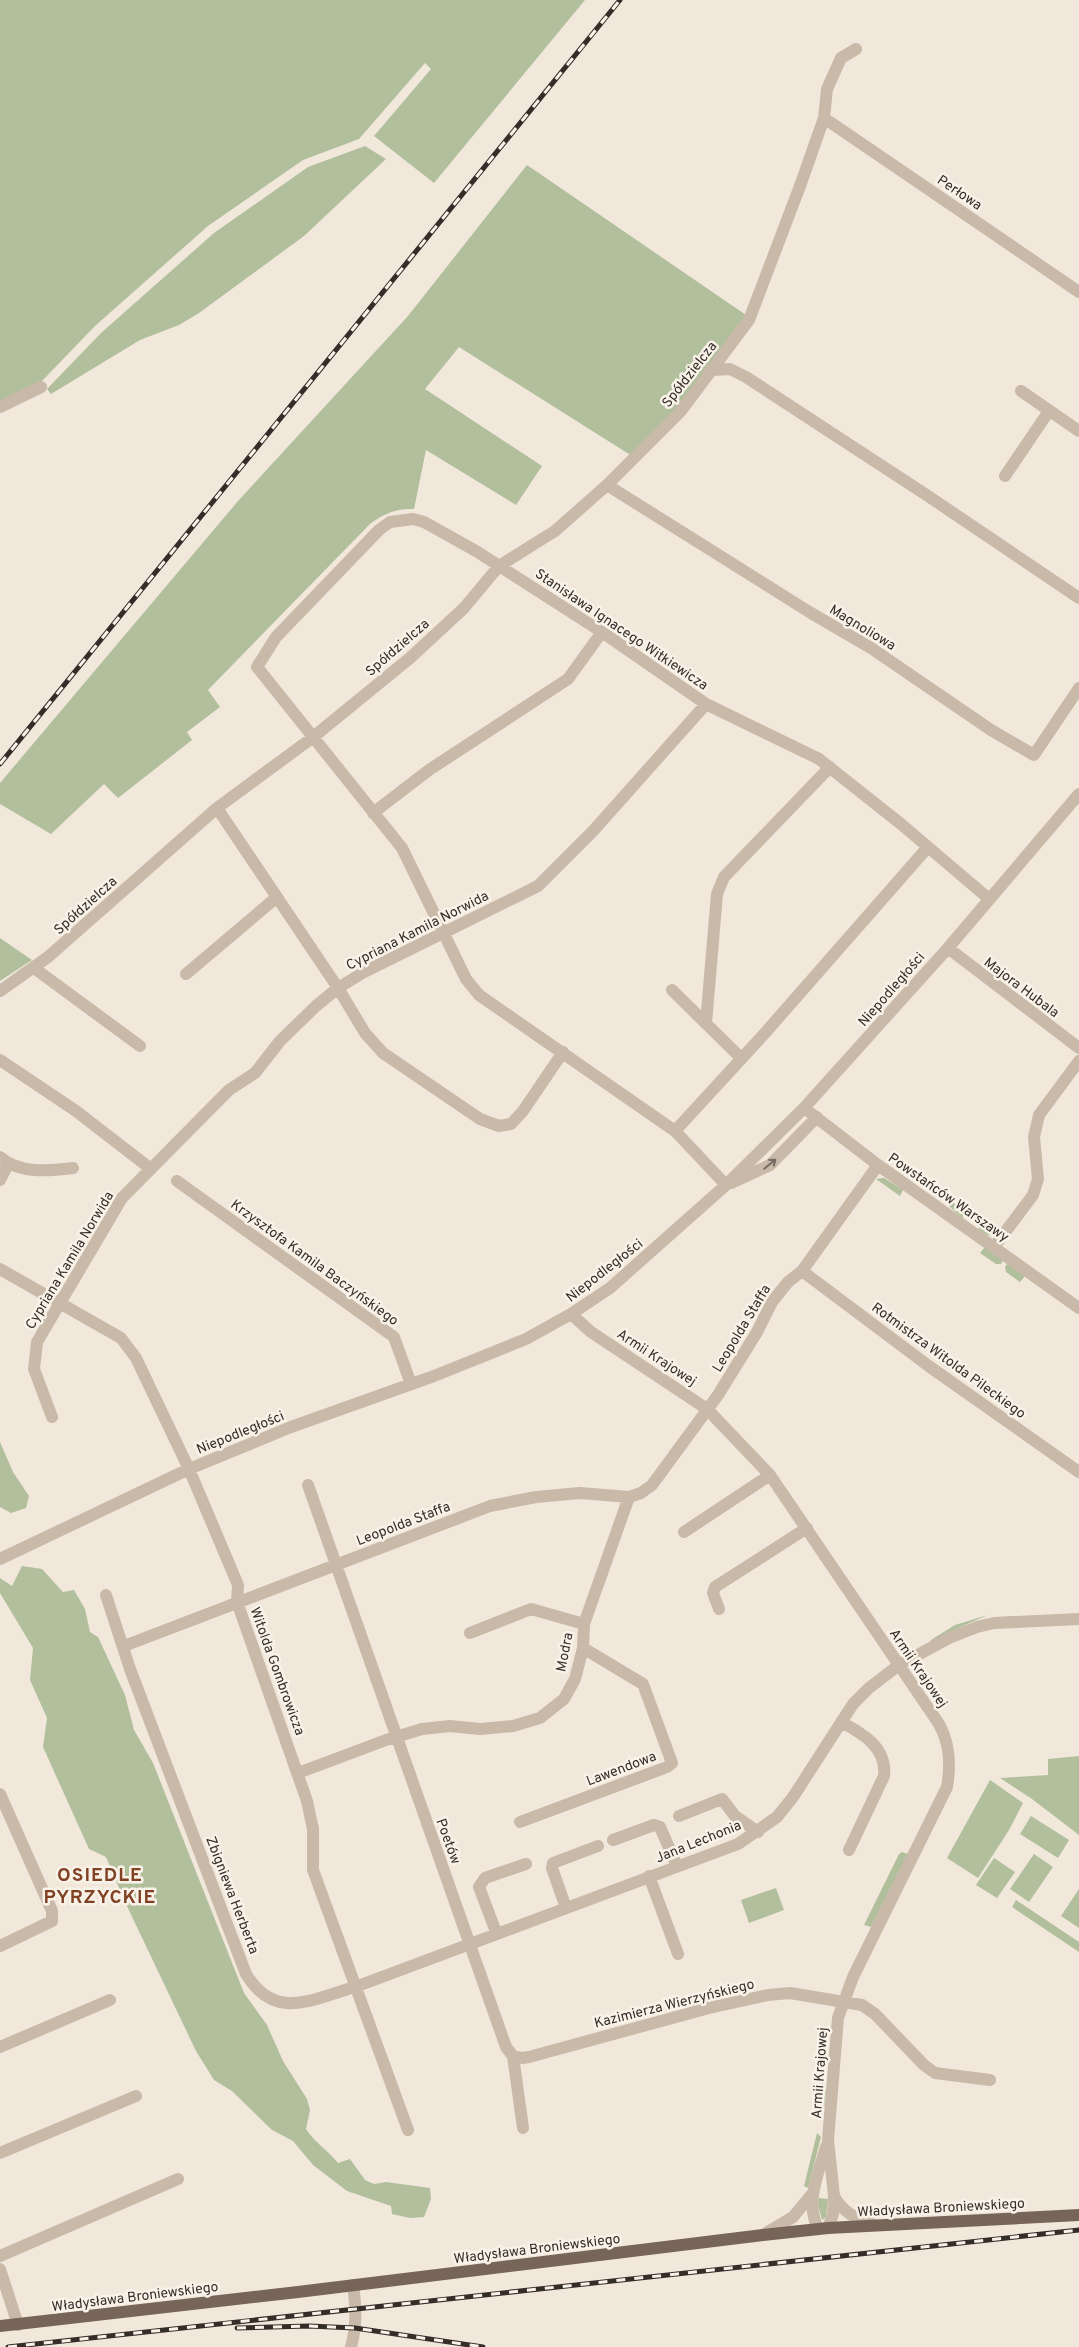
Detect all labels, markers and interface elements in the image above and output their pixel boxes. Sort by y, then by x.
street label: Perłowa [933,172,985,214]
street label: Spółdzielcza [659,339,721,411]
street label: Stanisława Ignacego Witkiewicza [531,566,711,695]
street label: Magnoliowa [826,602,899,655]
street label: Spółdzielcza [363,616,433,680]
street label: Spółdzielcza [51,873,121,939]
street label: Cypriana Kamila Norwida [344,888,492,975]
street label: Niepodległości [855,949,929,1031]
street label: Majora Hubala [980,954,1062,1022]
street label: Powstańców Warszawy [884,1150,1012,1246]
one-way arrow [763,1158,776,1169]
street label: Cypriana Kamila Norwida [22,1189,118,1333]
street label: Krzysztofa Kamila Baczyńskiego [227,1197,402,1330]
street label: Niepodległości [563,1236,647,1307]
street label: Leopolda Staffa [709,1282,775,1376]
street label: Rotmistrza Witolda Pileckiego [868,1300,1029,1423]
street label: Armii Krajowej [613,1326,699,1390]
street label: Niepodległości [194,1408,287,1459]
street label: Leopolda Staffa [354,1499,453,1550]
street label: Witolda Gombrowicza [245,1605,308,1738]
street label: Armii Krajowej [885,1626,950,1712]
street label: Modra [553,1631,578,1673]
street label: Lawendowa [584,1748,659,1791]
street label: Poetów [432,1816,464,1867]
street label: Jana Lechonia [653,1817,744,1867]
street label: Zbigniewa Herberta [201,1834,262,1957]
district label: OSIEDLE PYRZYCKIE [44,1864,156,1910]
street label: Kazimierza Wierzyńskiego [593,1976,756,2033]
street label: Armii Krajowej [809,2027,832,2119]
street label: Władysława Broniewskiego [857,2196,1025,2221]
street label: Władysława Broniewskiego [453,2231,622,2268]
street label: Władysława Broniewskiego [51,2279,220,2316]

